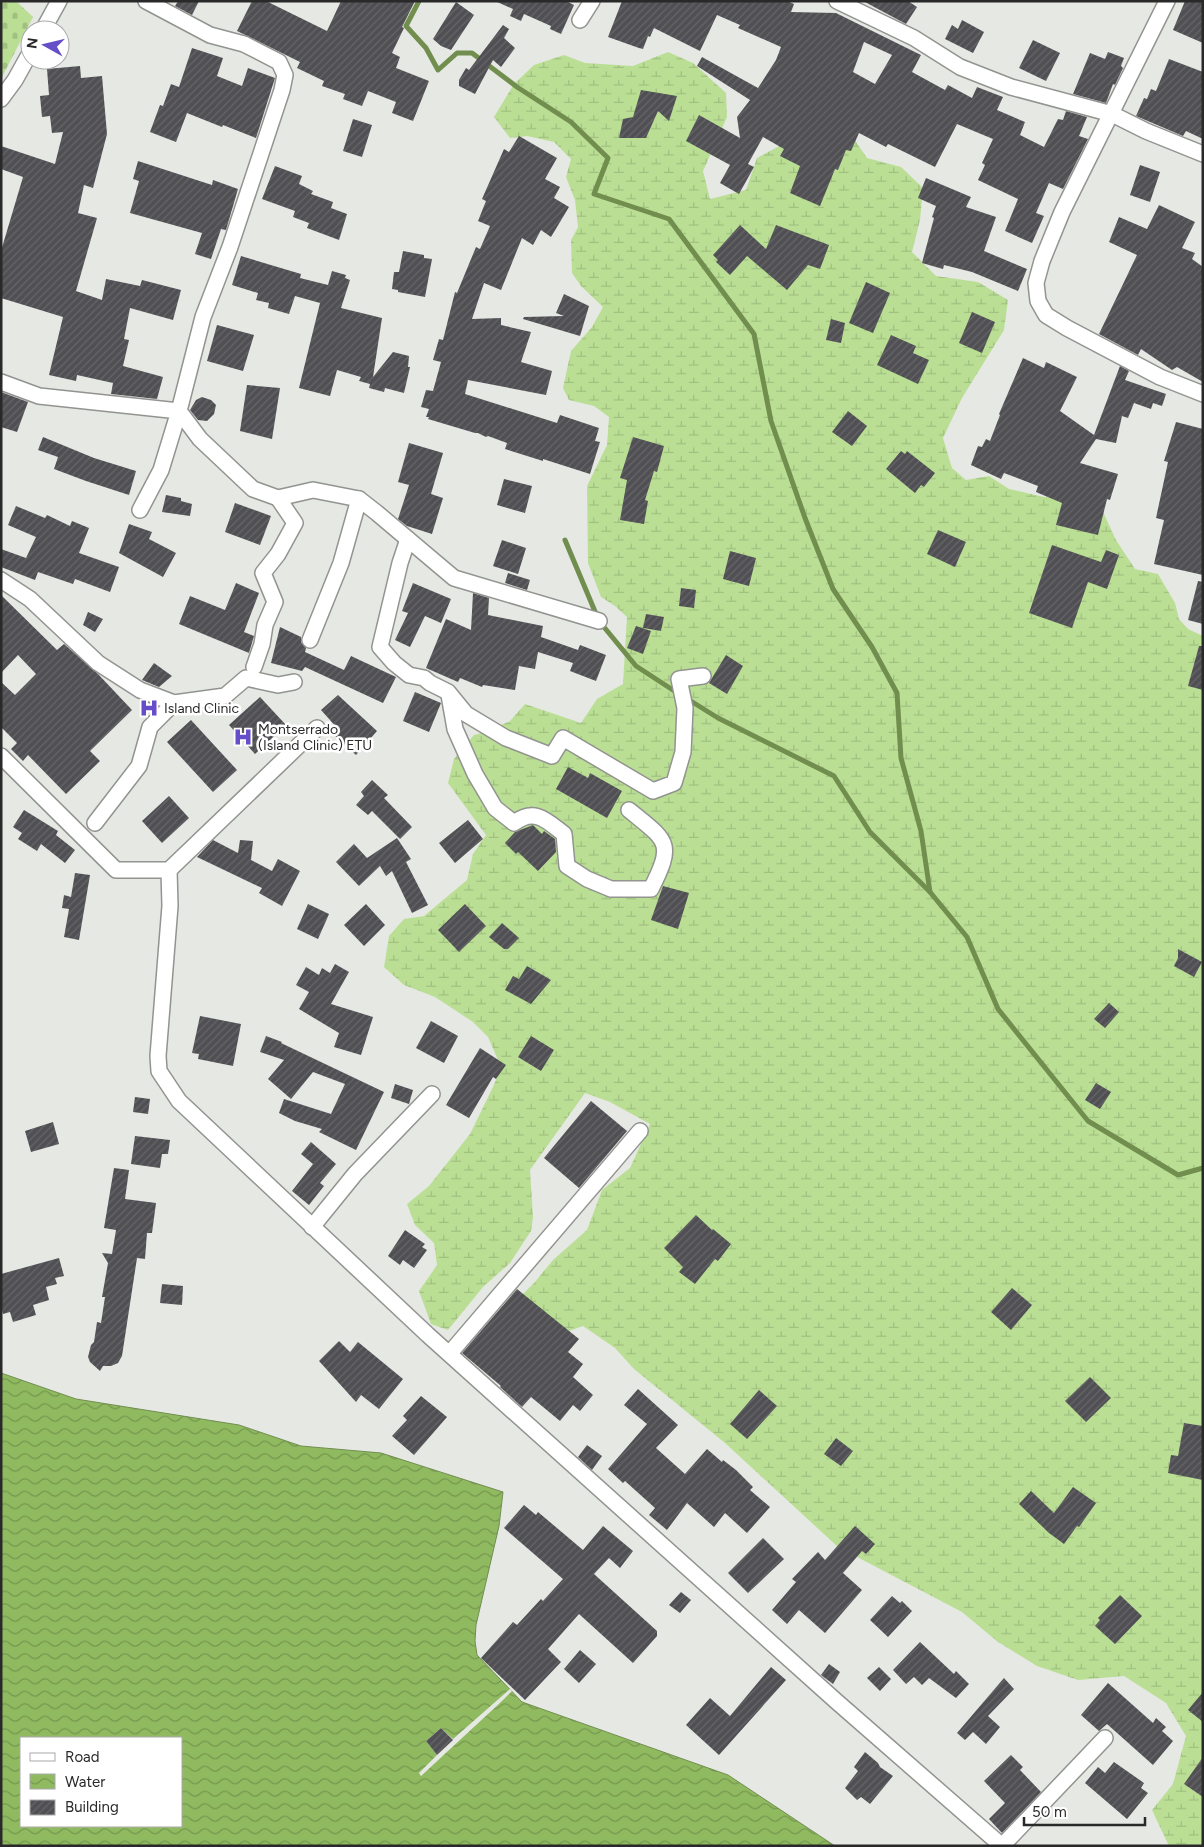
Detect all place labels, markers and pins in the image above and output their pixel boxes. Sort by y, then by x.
hospital icon: Island Clinic [138,697,160,719]
place label: Island Clinic [164,700,239,717]
place label: Montserrado (Island Clinic) ETU [258,721,372,754]
hospital icon: Montserrado (Island Clinic) ETU [232,726,254,748]

